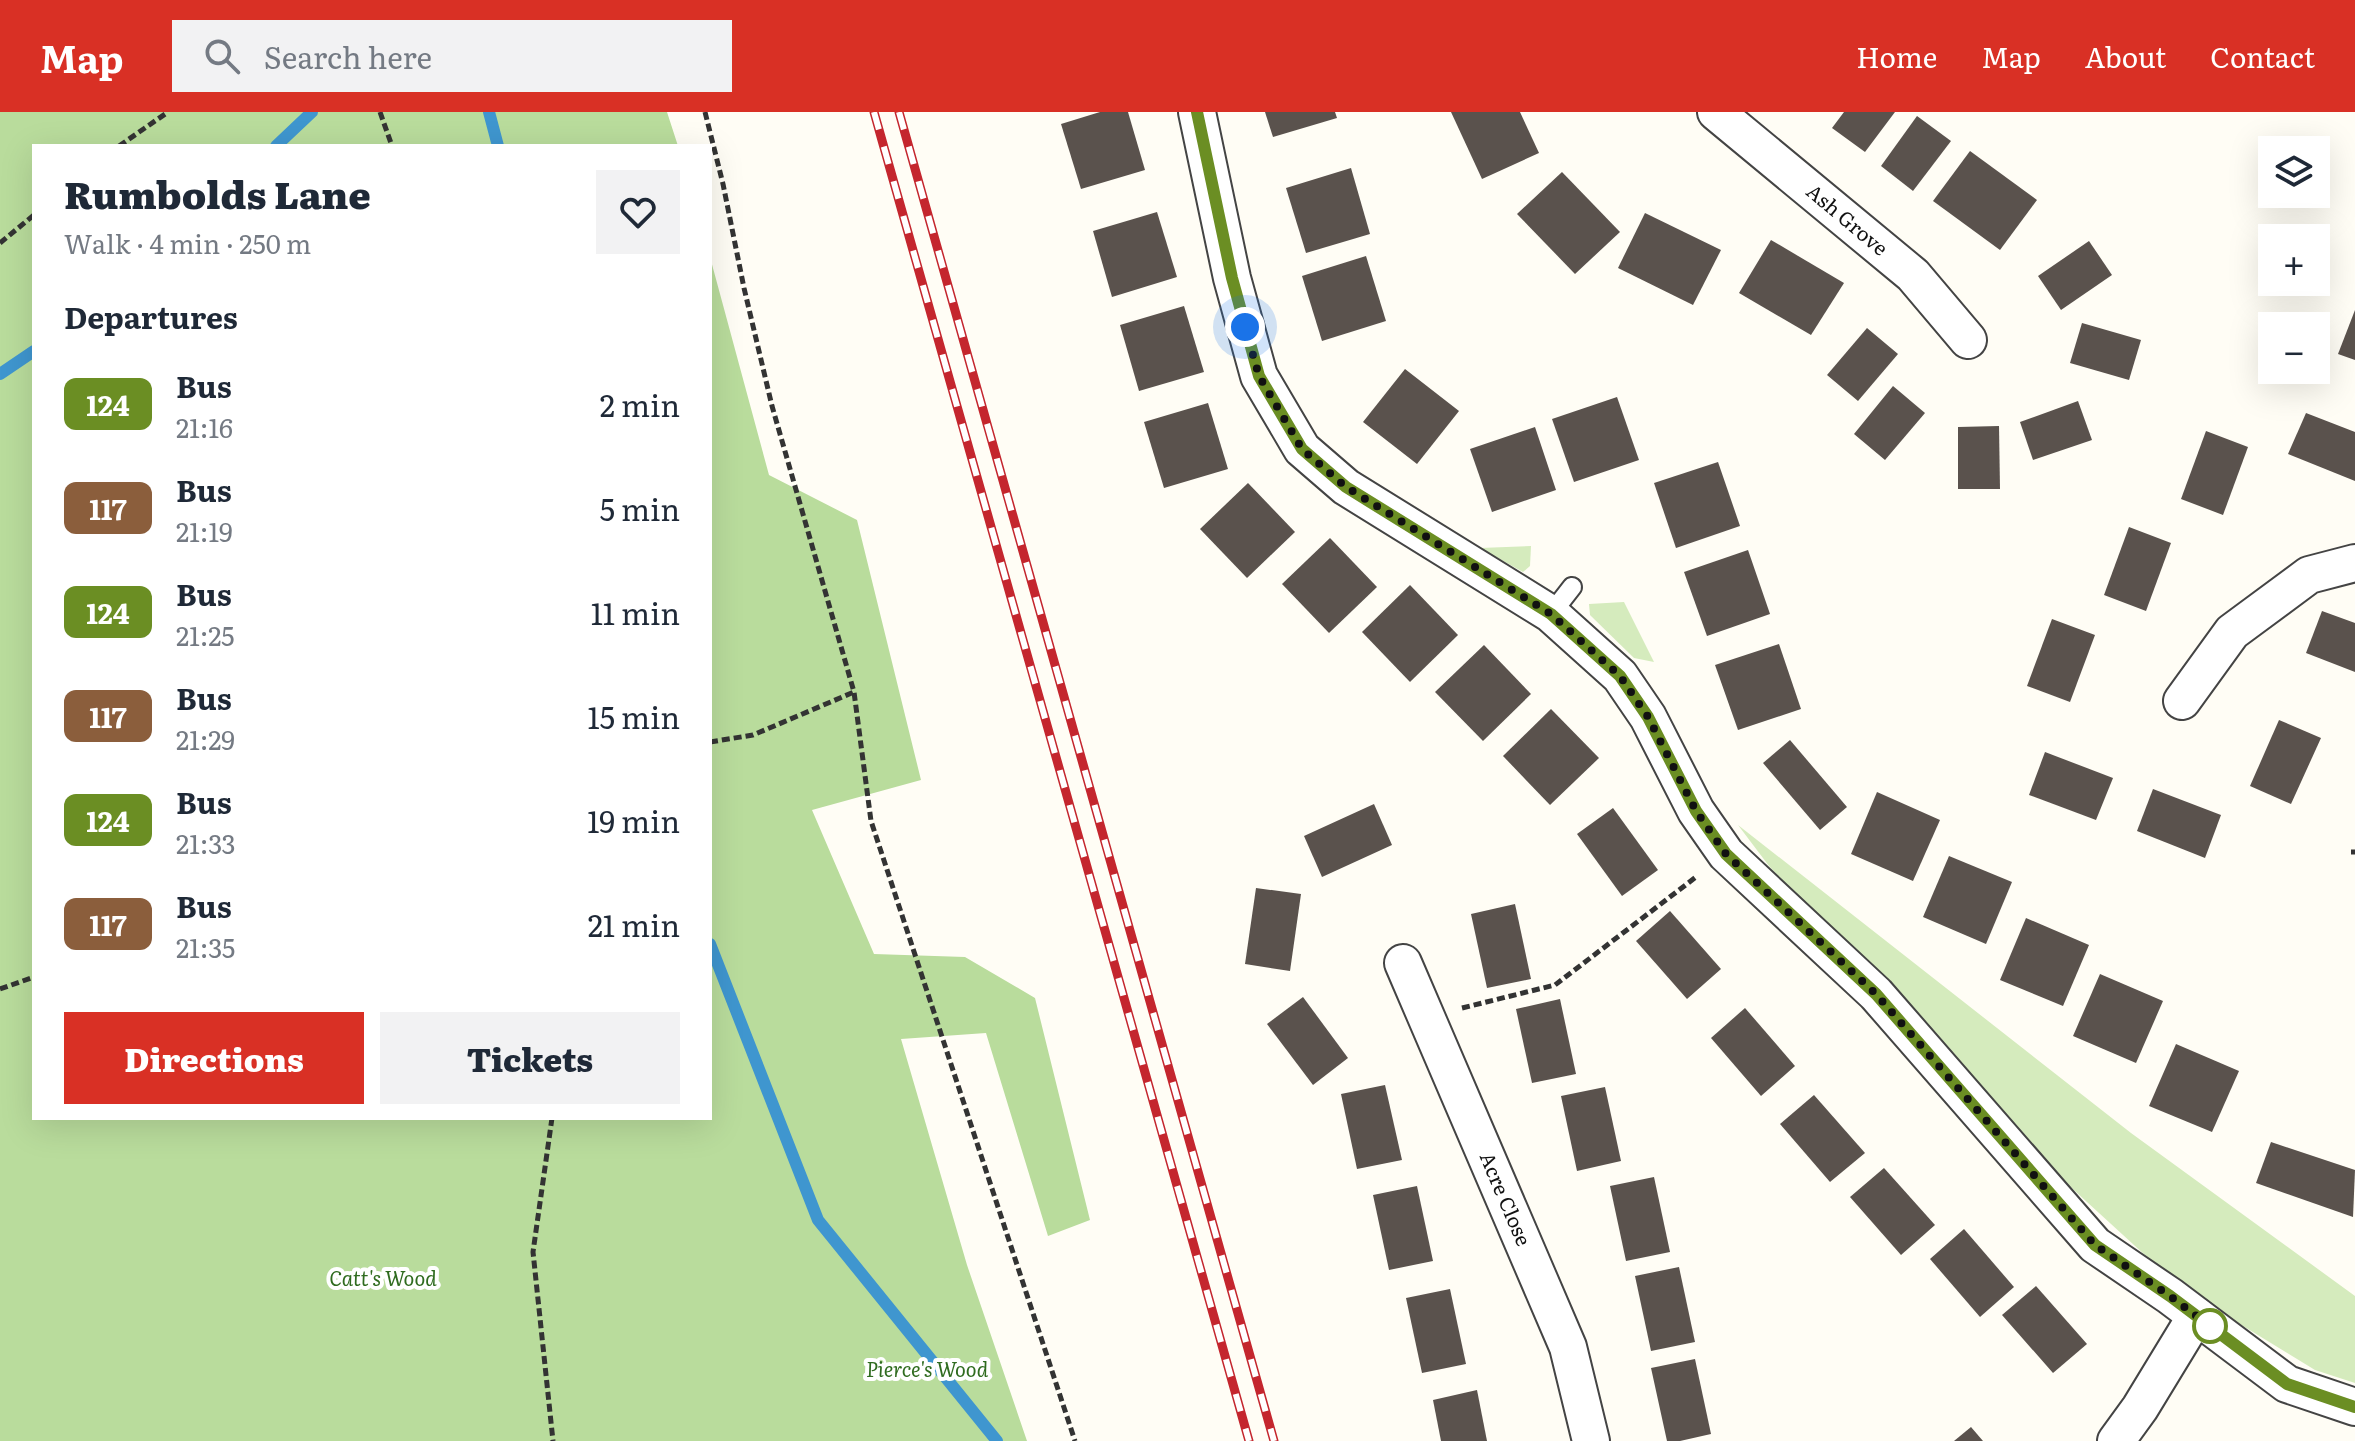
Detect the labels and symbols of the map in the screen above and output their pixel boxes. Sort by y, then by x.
street label: Ash Grove [1801,175,1896,262]
your location [1225,307,1265,347]
street label: Acre Close [1474,1147,1540,1250]
park label: Catt's Wood [329,1262,437,1292]
unlabelled marker [2193,1309,2227,1343]
park label: Pierce's Wood [866,1353,989,1383]

